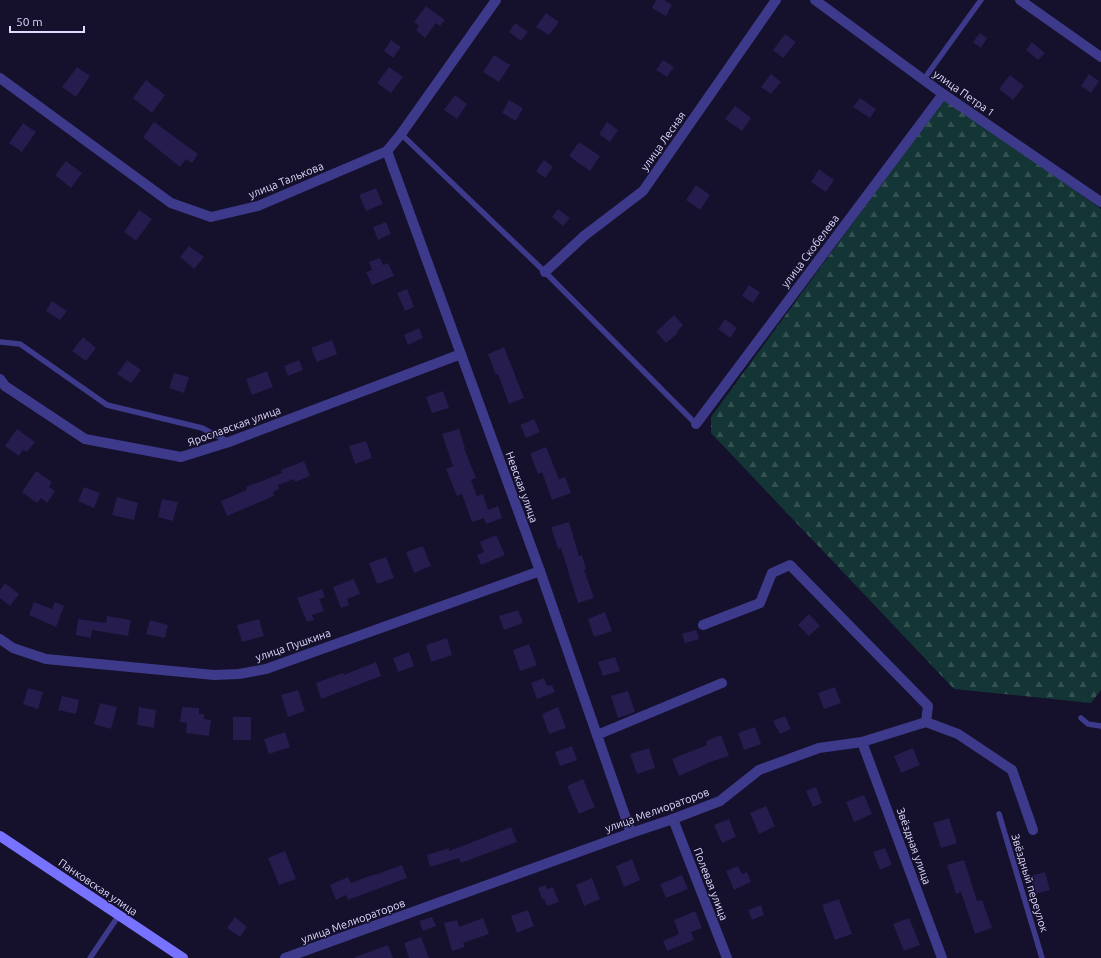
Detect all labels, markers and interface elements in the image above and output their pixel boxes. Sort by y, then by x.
scale bar [10,8,84,34]
text: 50 m [16,15,43,28]
street label: улица Петра 1 [931,67,997,119]
street label: улица Лесная [638,109,688,173]
street label: улица Талькова [247,160,325,200]
street label: улица Скобелева [779,212,841,290]
street label: Ярославская улица [186,404,282,448]
street label: Невская улица [504,450,540,524]
street label: улица Пушкина [254,627,332,663]
street label: улица Мелиораторов [603,786,711,834]
street label: Звёздная улица [895,806,933,886]
street label: Звёздный переулок [1009,832,1051,934]
street label: Полевая улица [692,846,730,922]
street label: Панковская улица [56,856,140,918]
street label: улица Мелиораторов [299,897,407,945]

